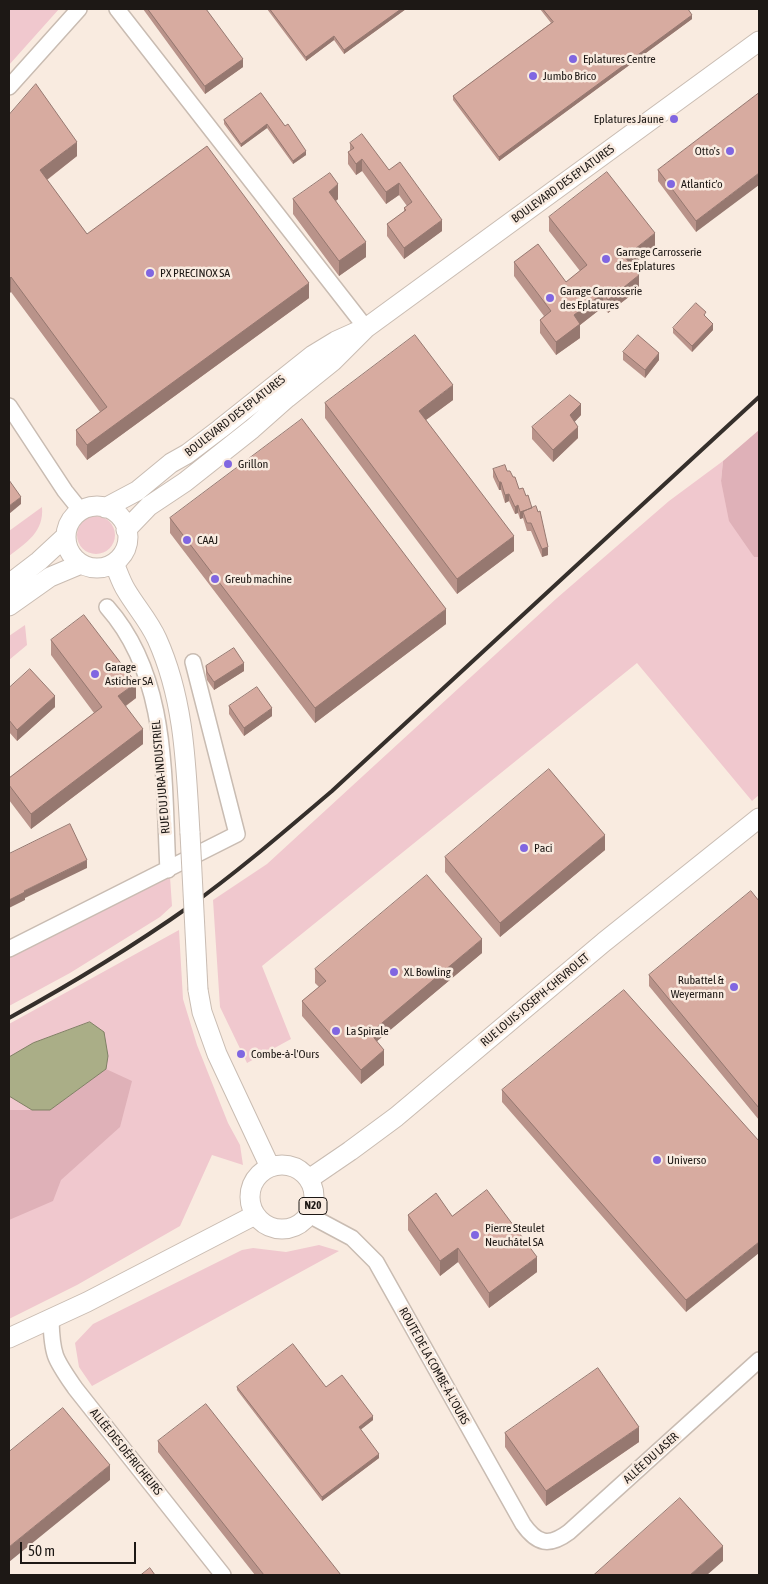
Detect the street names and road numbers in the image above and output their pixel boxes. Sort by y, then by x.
street label: BOULEVARD DES EPLATURES [509,142,617,226]
street label: BOULEVARD DES EPLATURES [182,372,288,460]
street label: RUE DU JURA-INDUSTRIEL [149,720,173,834]
street label: RUE LOUIS-JOSEPH-CHEVROLET [478,950,592,1050]
road number: N20 [299,1198,327,1214]
street label: ROUTE DE LA COMBE-À-L'OURS [396,1305,472,1427]
street label: ALLÉE DES DÉFRICHEURS [87,1406,165,1498]
street label: ALLÉE DU LASER [620,1430,682,1486]

